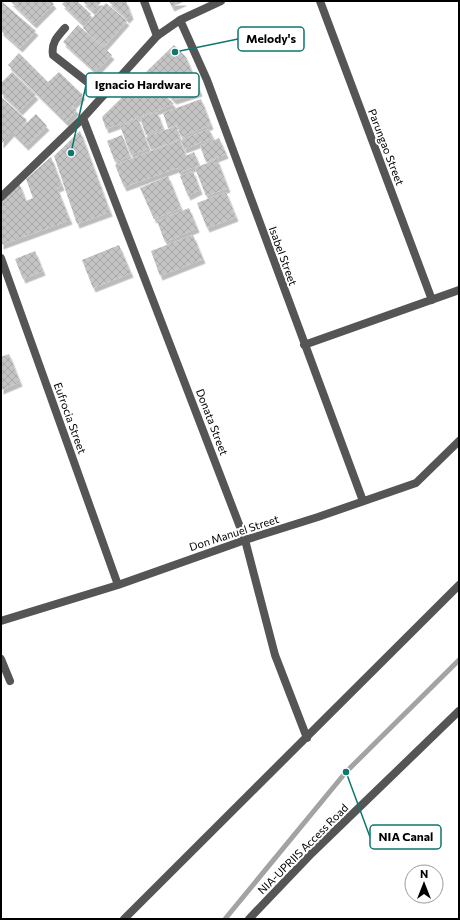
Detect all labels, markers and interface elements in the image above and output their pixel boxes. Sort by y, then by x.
callout: Melody's [238,27,304,51]
text: Melody's [246,31,296,45]
callout: Ignacio Hardware [86,73,199,97]
text: Ignacio Hardware [95,77,191,91]
street label: Parungao Street [366,107,407,187]
street label: Isabel Street [267,224,300,288]
street label: Eufrocia Street [52,380,90,456]
street label: Donata Street [194,387,231,457]
street label: Don Manuel Street [187,512,281,553]
street label: NIA-UPRIIS Access Road [255,801,350,896]
callout: NIA Canal [370,825,441,849]
text: NIA Canal [379,829,433,843]
north arrow [404,864,444,904]
text: N [420,867,428,880]

